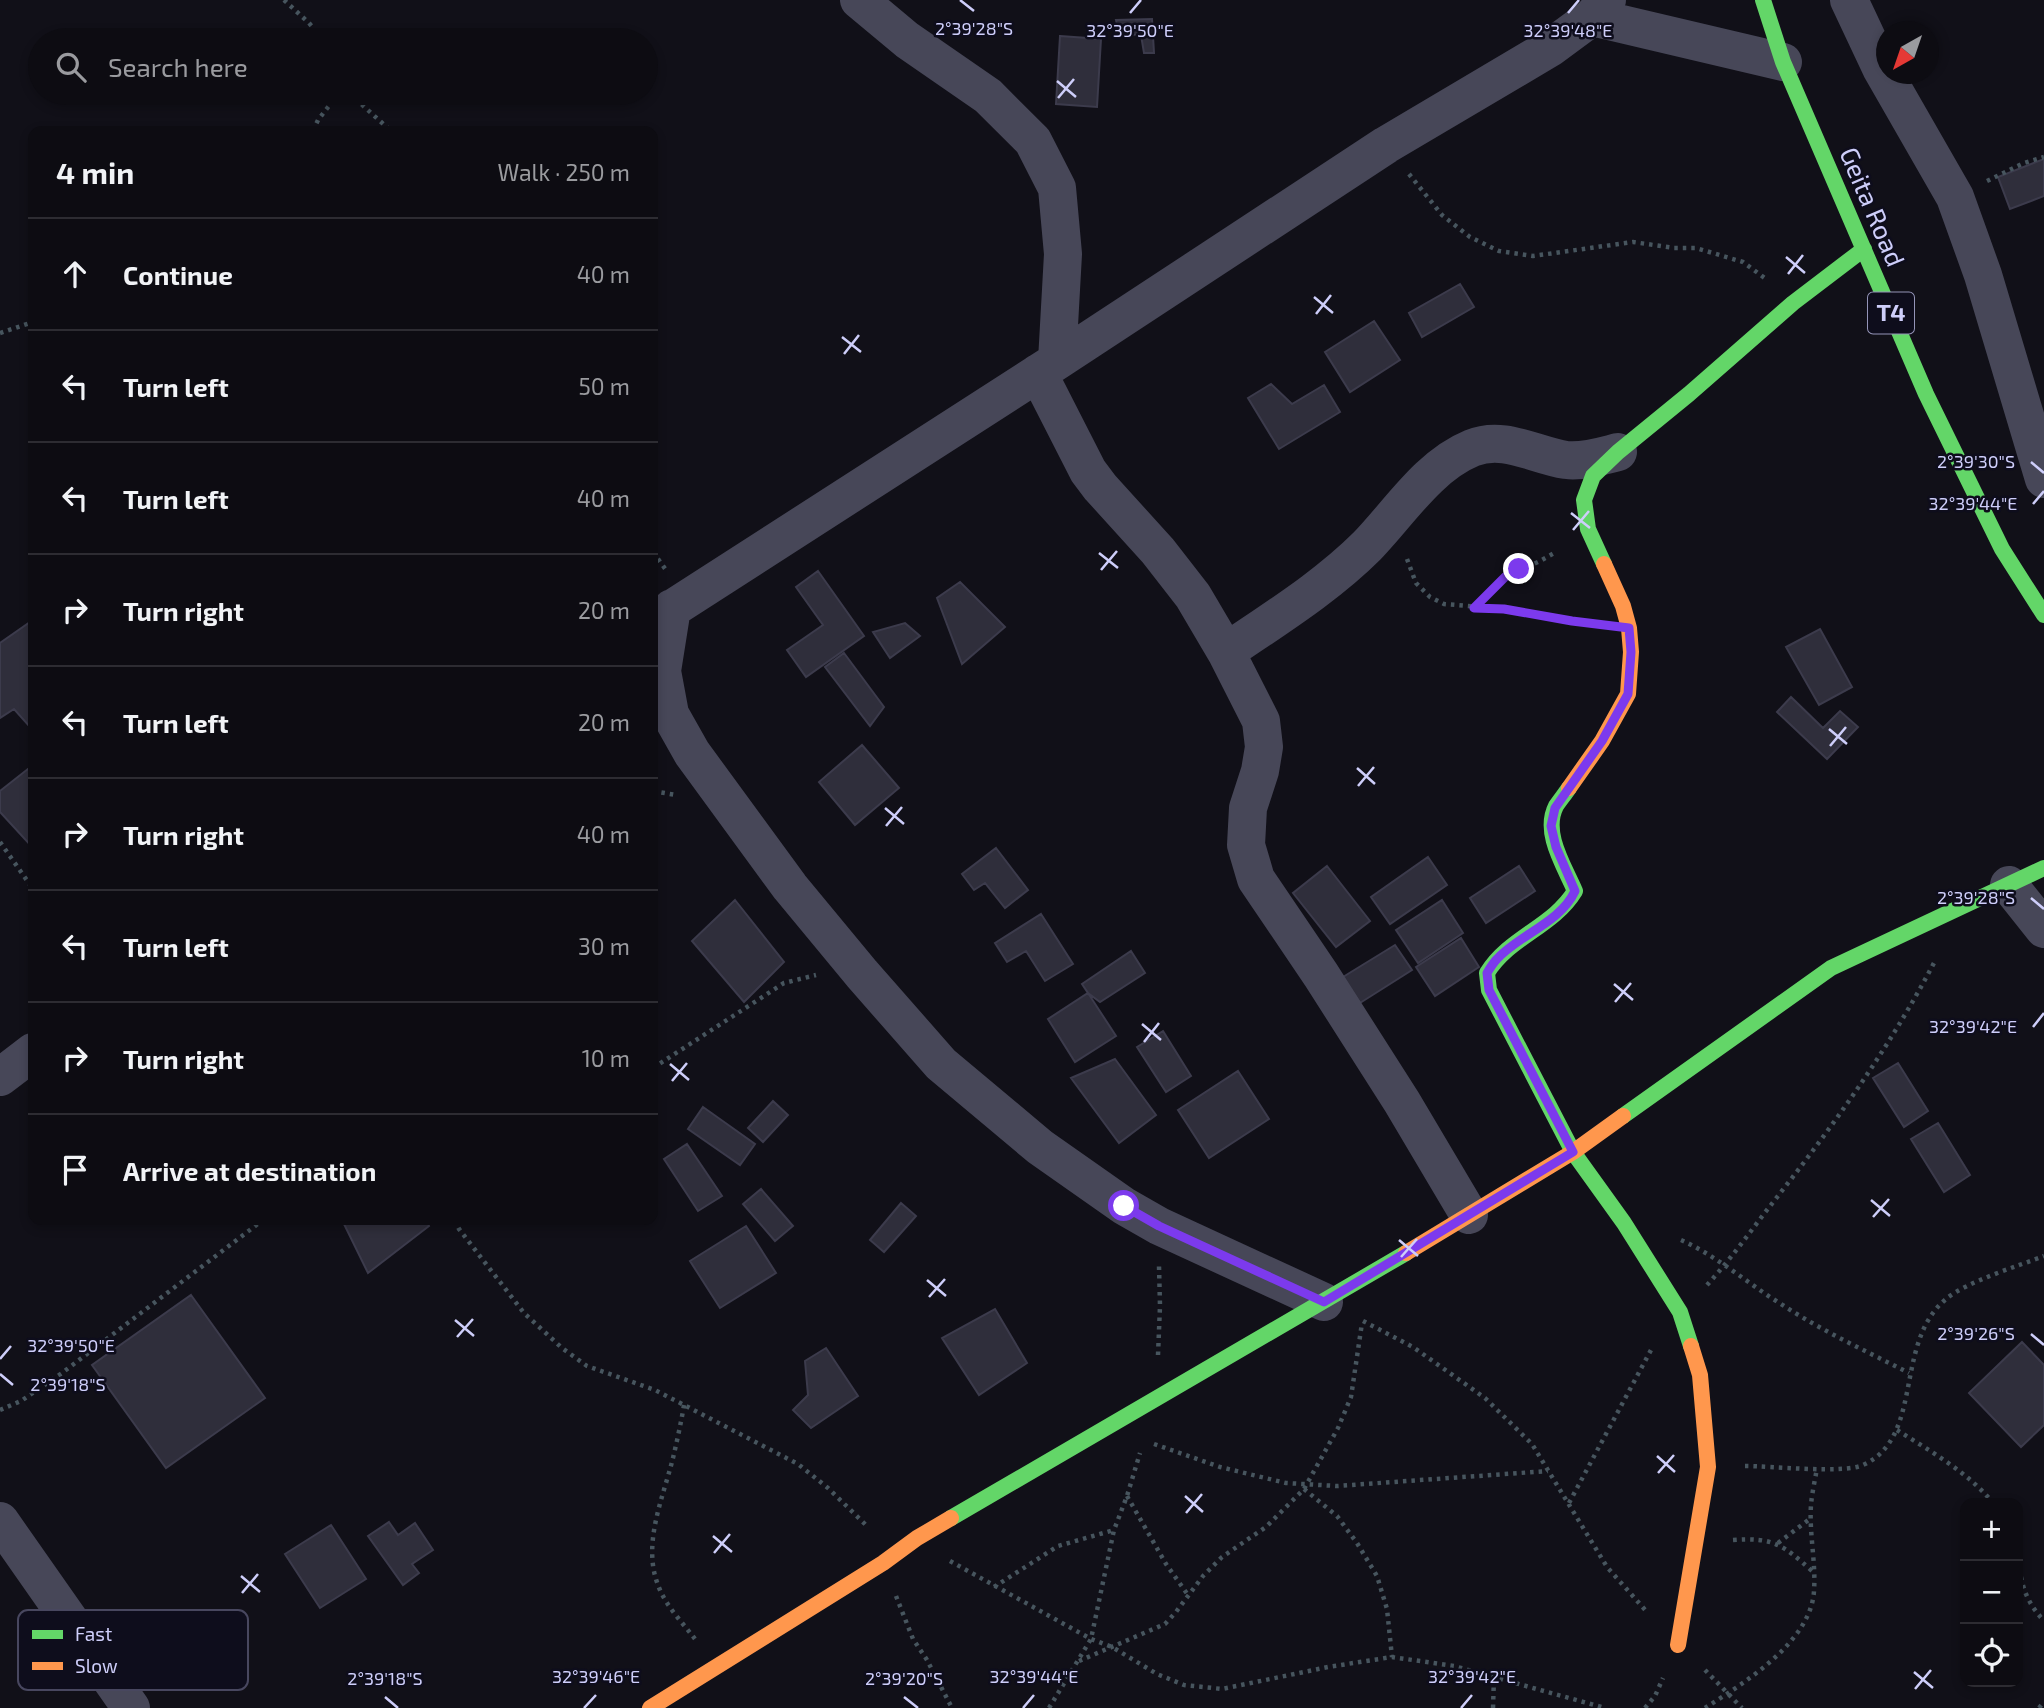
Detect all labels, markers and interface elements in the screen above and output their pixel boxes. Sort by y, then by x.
text: 2°39'28"S [935,17,1013,39]
text: 32°39'50"E [1086,19,1174,41]
text: 32°39'48"E [1524,19,1612,41]
north arrow [1876,21,1939,84]
search box [28,28,658,105]
icon: search [52,48,90,86]
text: Search here [108,51,248,82]
street label: Geita Road [1834,142,1912,271]
text: 4 min [56,154,134,190]
text: Walk · 250 m [497,158,630,186]
icon: ahead [56,255,94,293]
text: Continue [123,259,233,290]
text: 40 m [577,260,630,288]
road number: T4 [1868,292,1914,334]
icon: left [56,367,94,405]
text: Turn left [123,371,229,402]
text: 50 m [579,372,630,400]
text: 2°39'30"S [1937,450,2015,472]
icon: left [56,479,94,517]
text: Turn left [123,483,229,514]
text: 40 m [577,484,630,512]
text: 32°39'44"E [1929,492,2017,514]
route end [1503,553,1534,584]
icon: right [56,591,94,629]
text: Turn right [123,595,244,626]
text: 20 m [578,596,630,624]
icon: left [56,703,94,741]
text: Turn left [123,707,229,738]
text: 20 m [578,708,630,736]
icon: right [56,815,94,853]
text: Turn right [123,819,244,850]
text: 40 m [577,820,630,848]
text: 2°39'28"S [1937,886,2015,908]
icon: left [56,927,94,965]
text: Turn left [123,931,229,962]
text: 30 m [578,932,630,960]
text: 32°39'42"E [1929,1015,2017,1037]
icon: right [56,1039,94,1077]
text: Turn right [123,1043,244,1074]
text: 10 m [582,1044,630,1072]
icon: arrive [56,1151,94,1189]
text: Arrive at destination [123,1155,376,1186]
route start [1108,1190,1139,1221]
text: 2°39'26"S [1937,1322,2015,1344]
text: 32°39'50"E [27,1334,115,1356]
text: 2°39'18"S [30,1373,106,1395]
map controls [1960,1498,2023,1687]
button: + [1960,1498,2023,1561]
button: − [1960,1561,2023,1624]
legend [18,1610,248,1690]
text: Fast [75,1622,112,1645]
button: locate [1960,1624,2023,1687]
text: Slow [75,1654,118,1677]
text: 32°39'46"E [552,1665,640,1687]
text: 32°39'44"E [990,1665,1078,1687]
text: 32°39'42"E [1428,1665,1516,1687]
text: 2°39'18"S [347,1667,423,1689]
text: 2°39'20"S [865,1667,943,1689]

